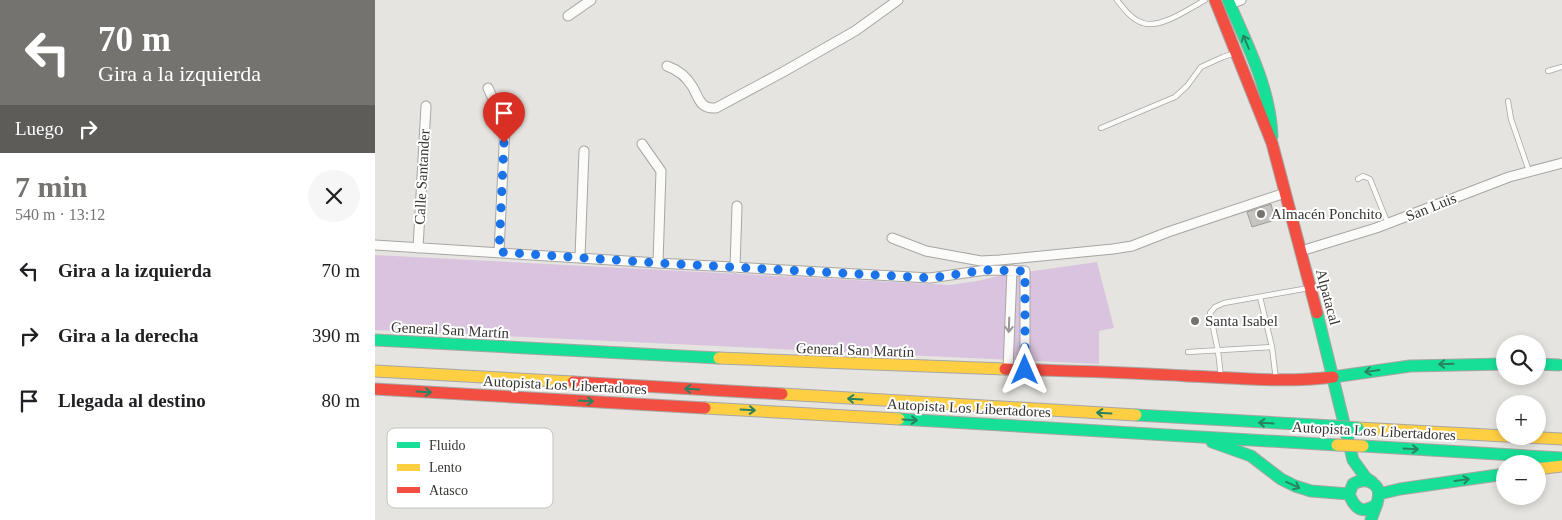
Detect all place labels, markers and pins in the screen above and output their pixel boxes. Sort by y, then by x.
pin [483,92,525,143]
place label: Almacén Ponchito [1271,206,1382,222]
marker: Almacén Ponchito [1255,208,1267,220]
place label: Santa Isabel [1205,313,1278,329]
marker: Santa Isabel [1189,315,1201,327]

